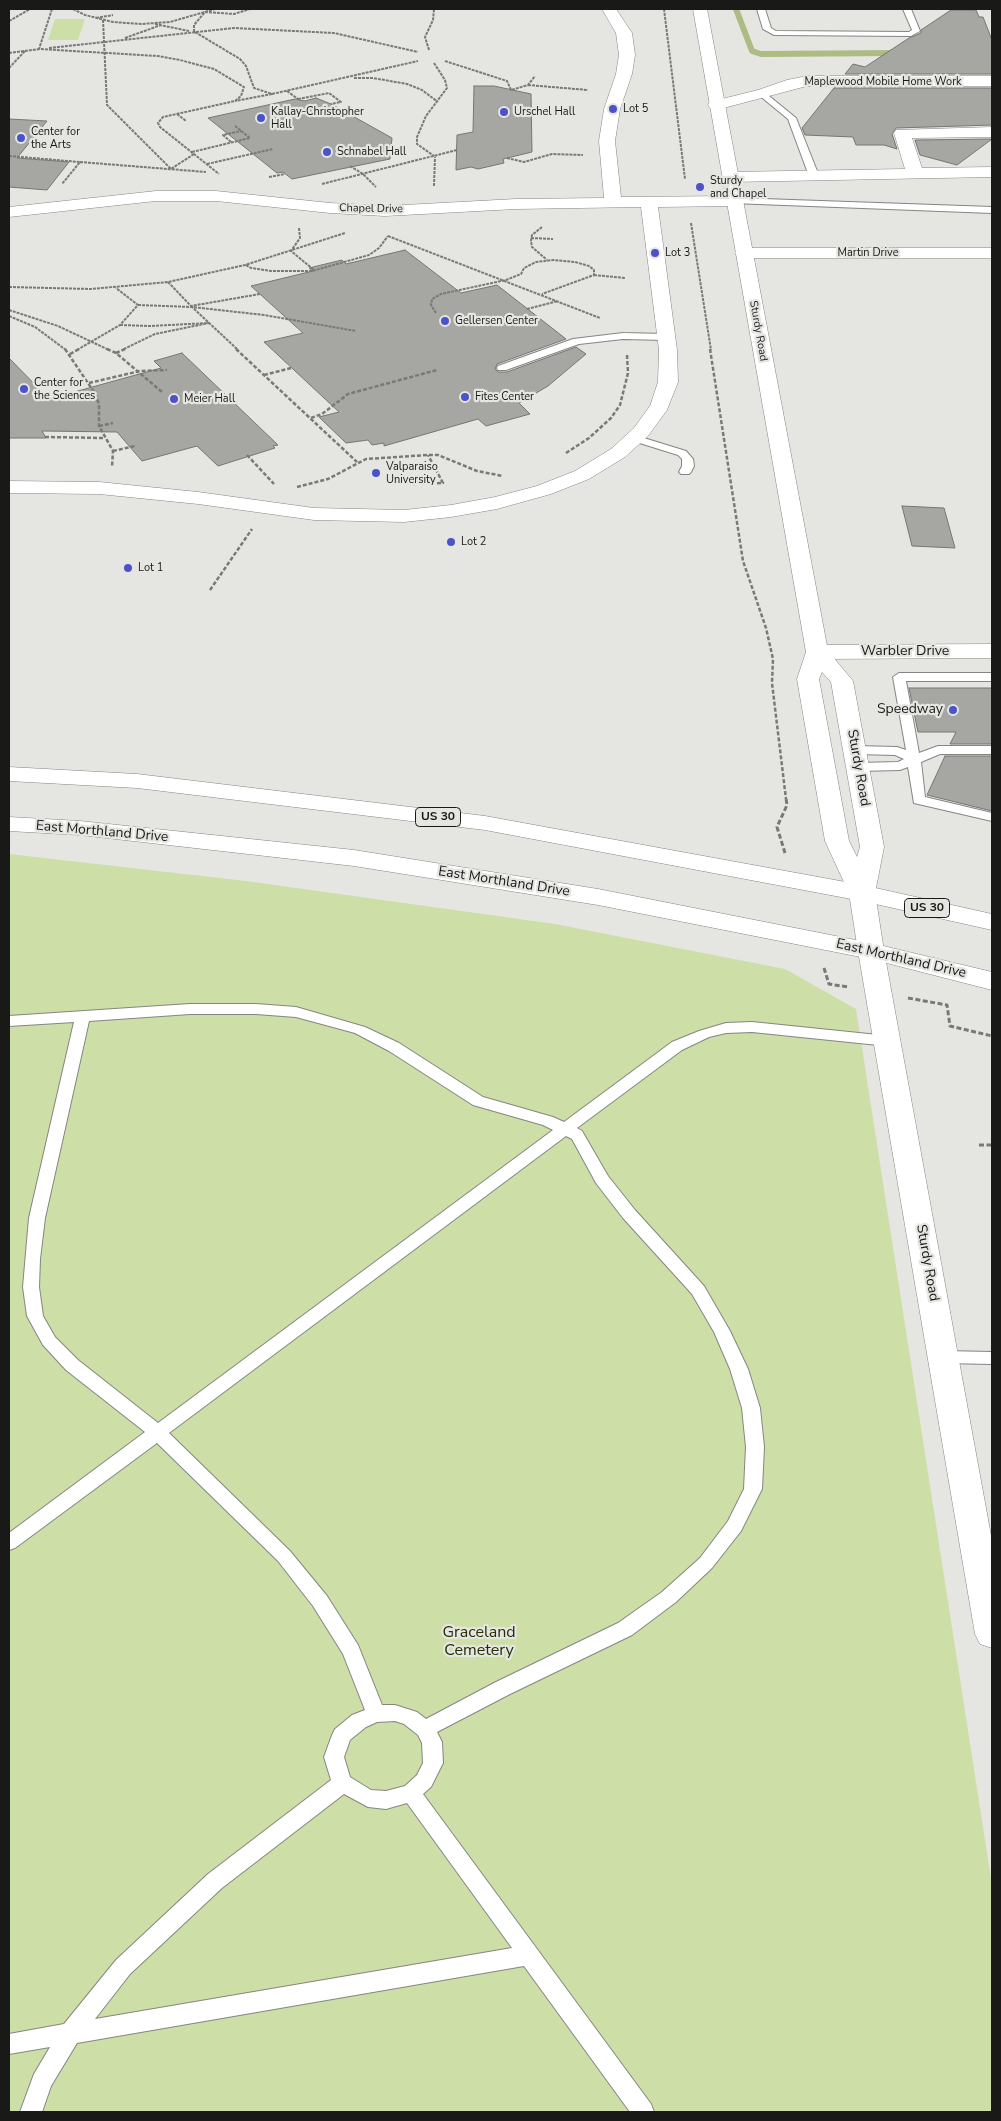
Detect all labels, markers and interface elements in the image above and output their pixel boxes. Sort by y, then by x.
street label: Maplewood Mobile Home Work [804,75,962,89]
place label: Lot 5 [623,102,648,116]
marker: Lot 5 [607,103,619,115]
place label: Kallay-Christopher Hall [271,105,364,131]
place label: Urschel Hall [514,105,575,119]
marker: Urschel Hall [498,106,510,118]
marker: Kallay-Christopher Hall [255,112,267,124]
place label: Center for the Arts [31,125,80,151]
marker: Center for the Arts [15,132,27,144]
place label: Schnabel Hall [337,145,406,159]
marker: Schnabel Hall [321,146,333,158]
place label: Sturdy and Chapel [710,174,766,200]
marker: Sturdy and Chapel [694,181,706,193]
street label: Chapel Drive [339,202,403,216]
place label: Lot 3 [665,246,690,260]
street label: Martin Drive [837,246,899,260]
marker: Lot 3 [649,247,661,259]
street label: Sturdy Road [746,300,770,362]
place label: Gellersen Center [455,314,538,328]
marker: Gellersen Center [439,315,451,327]
place label: Center for the Sciences [34,376,95,402]
marker: Center for the Sciences [18,383,30,395]
place label: Fites Center [475,390,534,404]
marker: Fites Center [459,391,471,403]
place label: Meier Hall [184,392,235,406]
marker: Meier Hall [168,393,180,405]
place label: Valparaiso University [386,460,438,486]
marker: Valparaiso University [370,467,382,479]
place label: Lot 2 [461,535,486,549]
marker: Lot 2 [445,536,457,548]
place label: Lot 1 [138,561,163,575]
marker: Lot 1 [122,562,134,574]
street label: Warbler Drive [861,644,949,660]
place label: Speedway [877,702,943,718]
marker: Speedway [947,704,959,716]
street label: Sturdy Road [843,728,873,808]
road number: US 30 [416,808,460,826]
street label: East Morthland Drive [35,818,169,846]
street label: East Morthland Drive [437,863,571,901]
road number: US 30 [904,898,950,918]
street label: East Morthland Drive [834,936,968,982]
street label: Sturdy Road [912,1223,942,1303]
park label: Graceland Cemetery [442,1623,516,1661]

